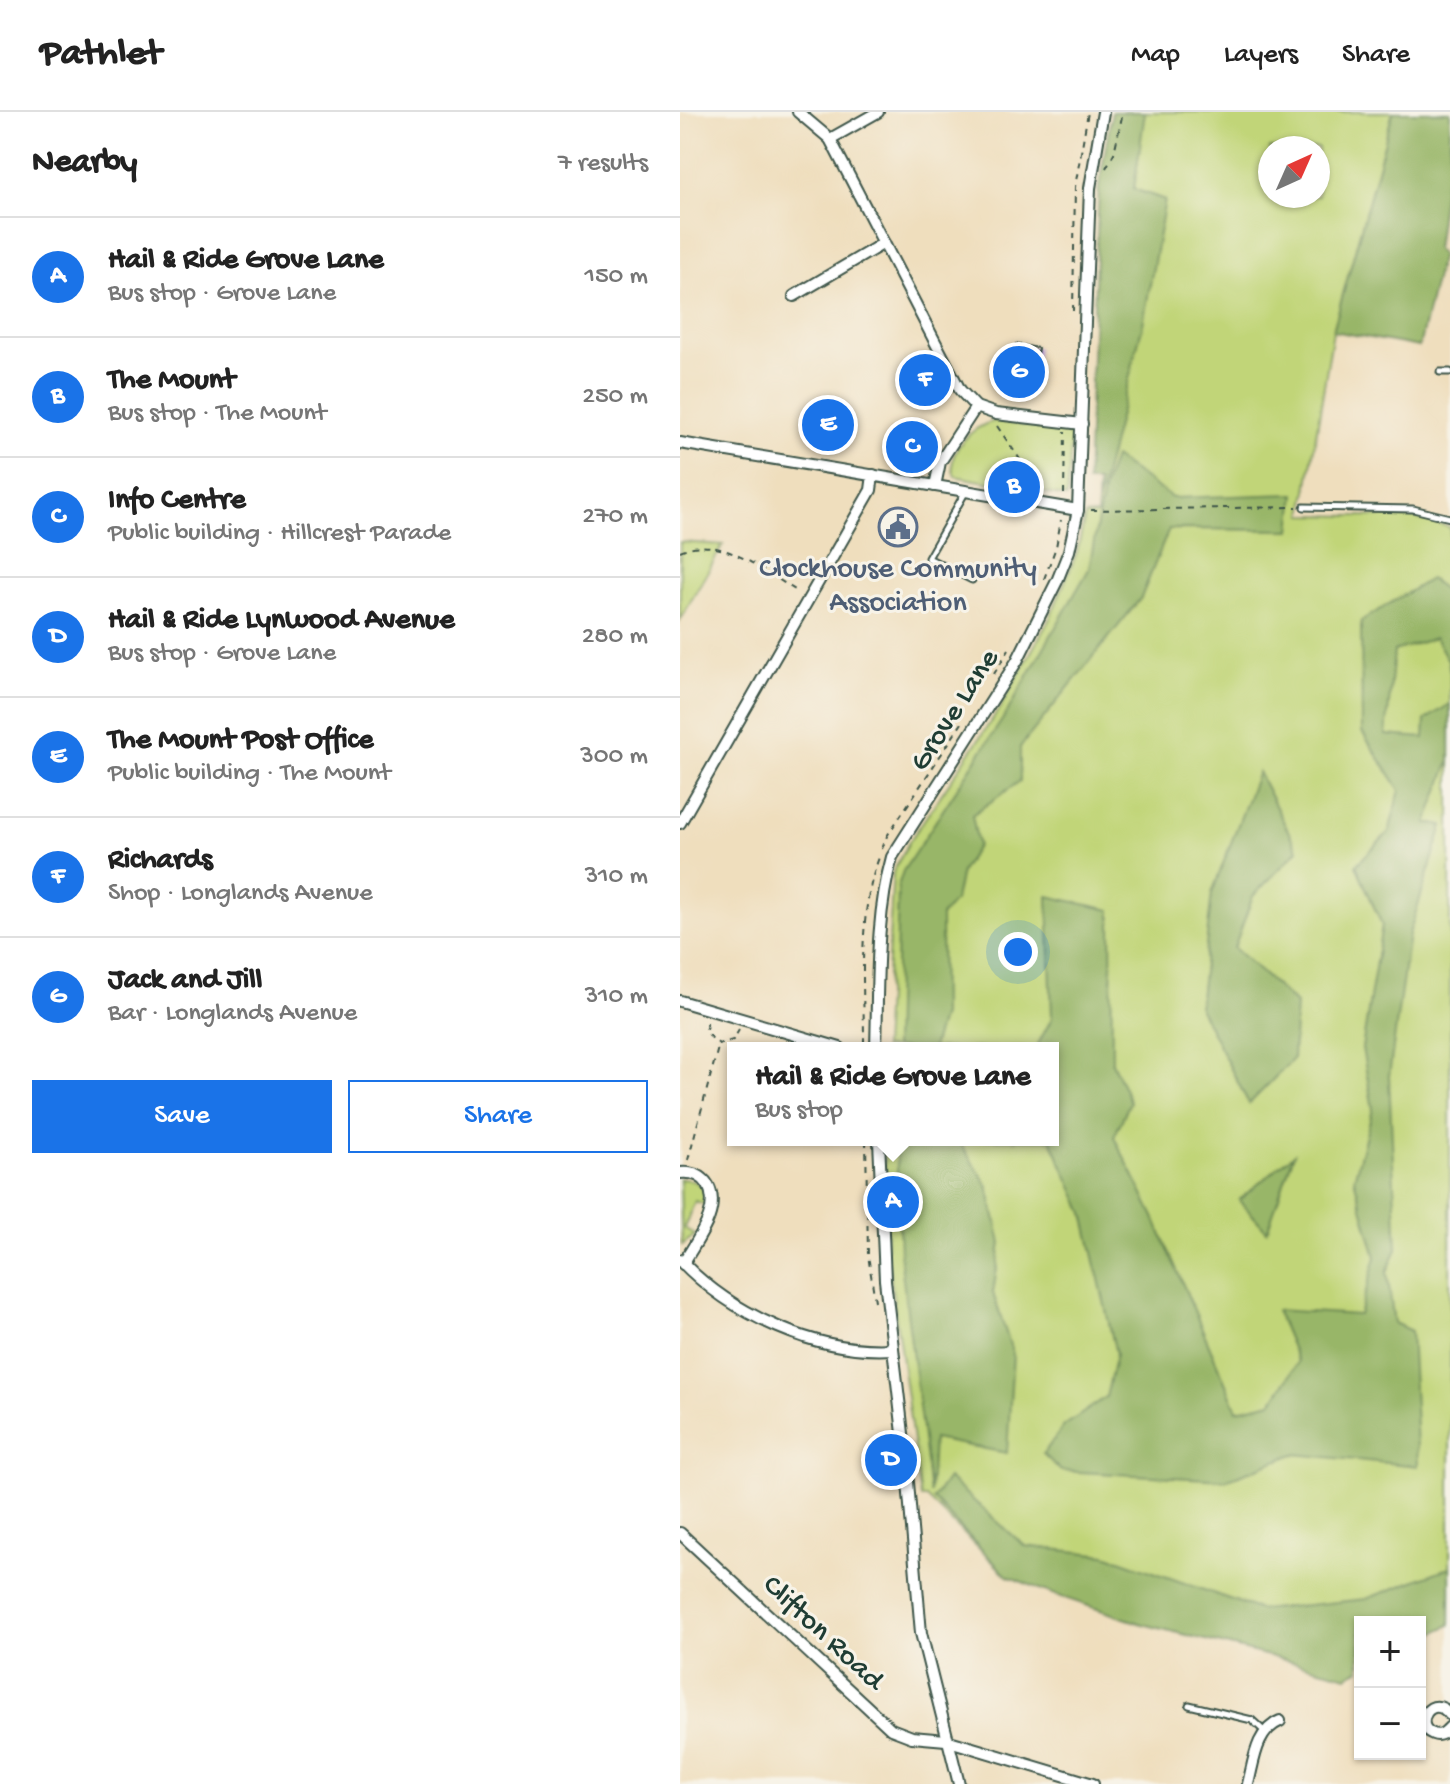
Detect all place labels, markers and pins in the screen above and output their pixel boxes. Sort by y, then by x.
pin: G [993,342,1045,402]
pin: F [899,350,951,410]
pin: E [802,395,854,455]
pin: C [886,417,938,477]
pin: B [988,457,1040,517]
public building icon: Clockhouse Community Association [877,506,919,548]
place label: Clockhouse Community Association [759,553,1037,622]
pin: A [867,1172,919,1232]
pin: D [865,1430,917,1490]

